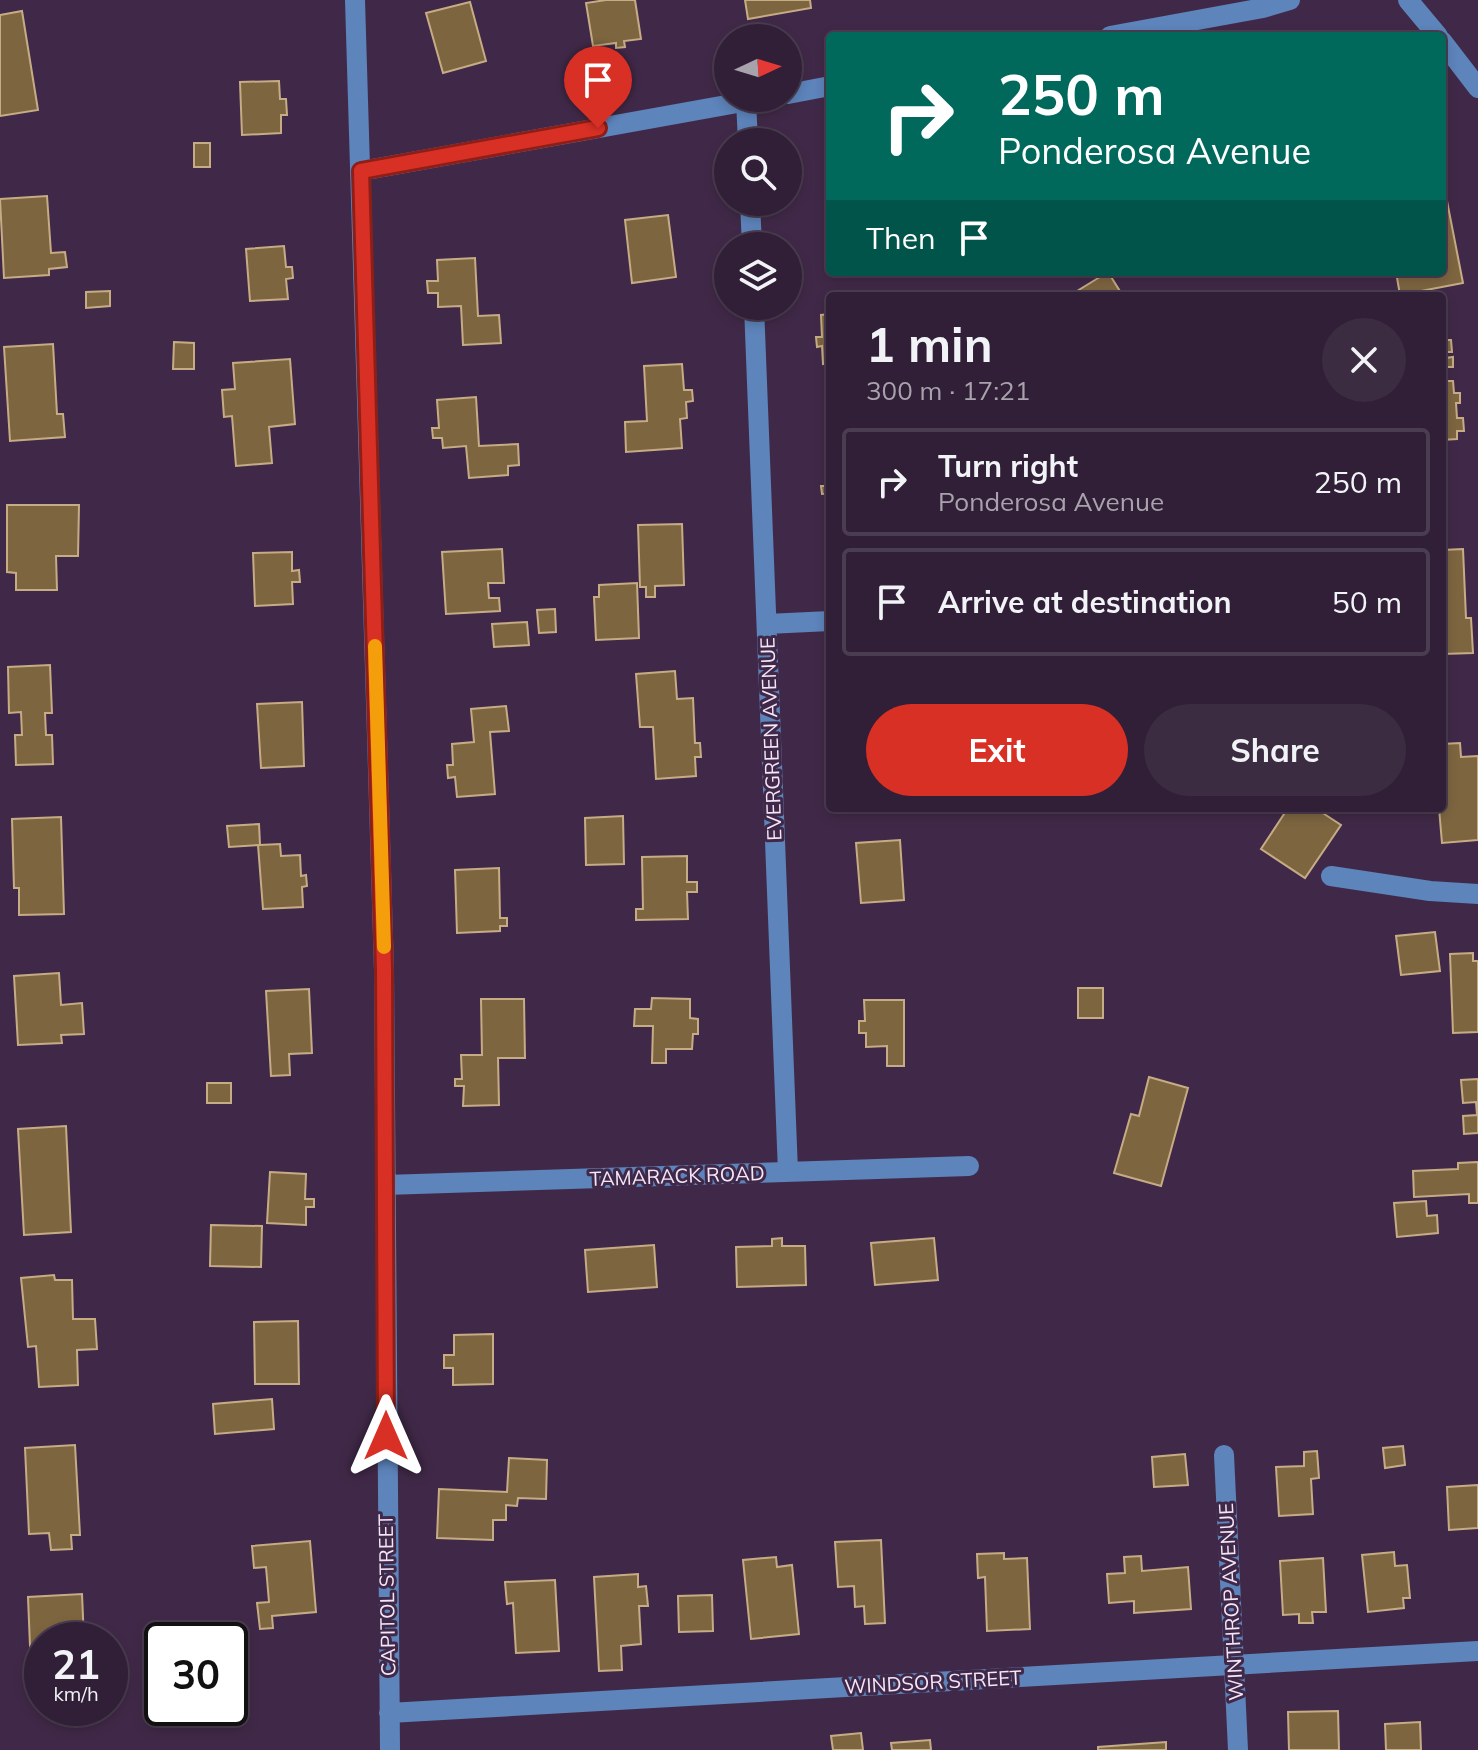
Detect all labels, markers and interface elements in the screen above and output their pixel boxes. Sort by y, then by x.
north arrow [714,24,802,112]
map controls [714,24,802,320]
pin [564,46,632,128]
icon: arrive [576,58,620,102]
text: 250 m [998,59,1165,129]
icon: right [866,64,970,168]
button: search [714,128,802,216]
text: Ponderosa Avenue [998,128,1311,173]
icon: arrive [952,216,996,260]
text: Then [866,219,936,257]
button: layers [714,232,802,320]
text: 1 min [866,314,993,374]
button: close [1322,318,1406,402]
text: 300 m · 17:21 [866,374,1030,407]
text: Turn right [938,447,1078,485]
icon: right [870,460,914,504]
text: 250 m [1314,463,1402,501]
text: Ponderosa Avenue [938,485,1164,518]
icon: arrive [870,580,914,624]
text: Arrive at destination [938,583,1232,621]
text: 50 m [1332,583,1402,621]
street label: EVERGREEN AVENUE [754,637,787,841]
button: Exit [866,704,1128,796]
button: Share [1144,704,1406,796]
street label: TAMARACK ROAD [589,1160,765,1191]
position arrow [344,1394,428,1478]
street label: WINTHROP AVENUE [1213,1503,1248,1701]
street label: CAPITOL STREET [373,1514,400,1676]
speed limit sign: 30 [144,1622,248,1726]
text: 21 [52,1639,100,1689]
street label: WINDSOR STREET [844,1664,1022,1699]
text: km/h [53,1681,99,1706]

